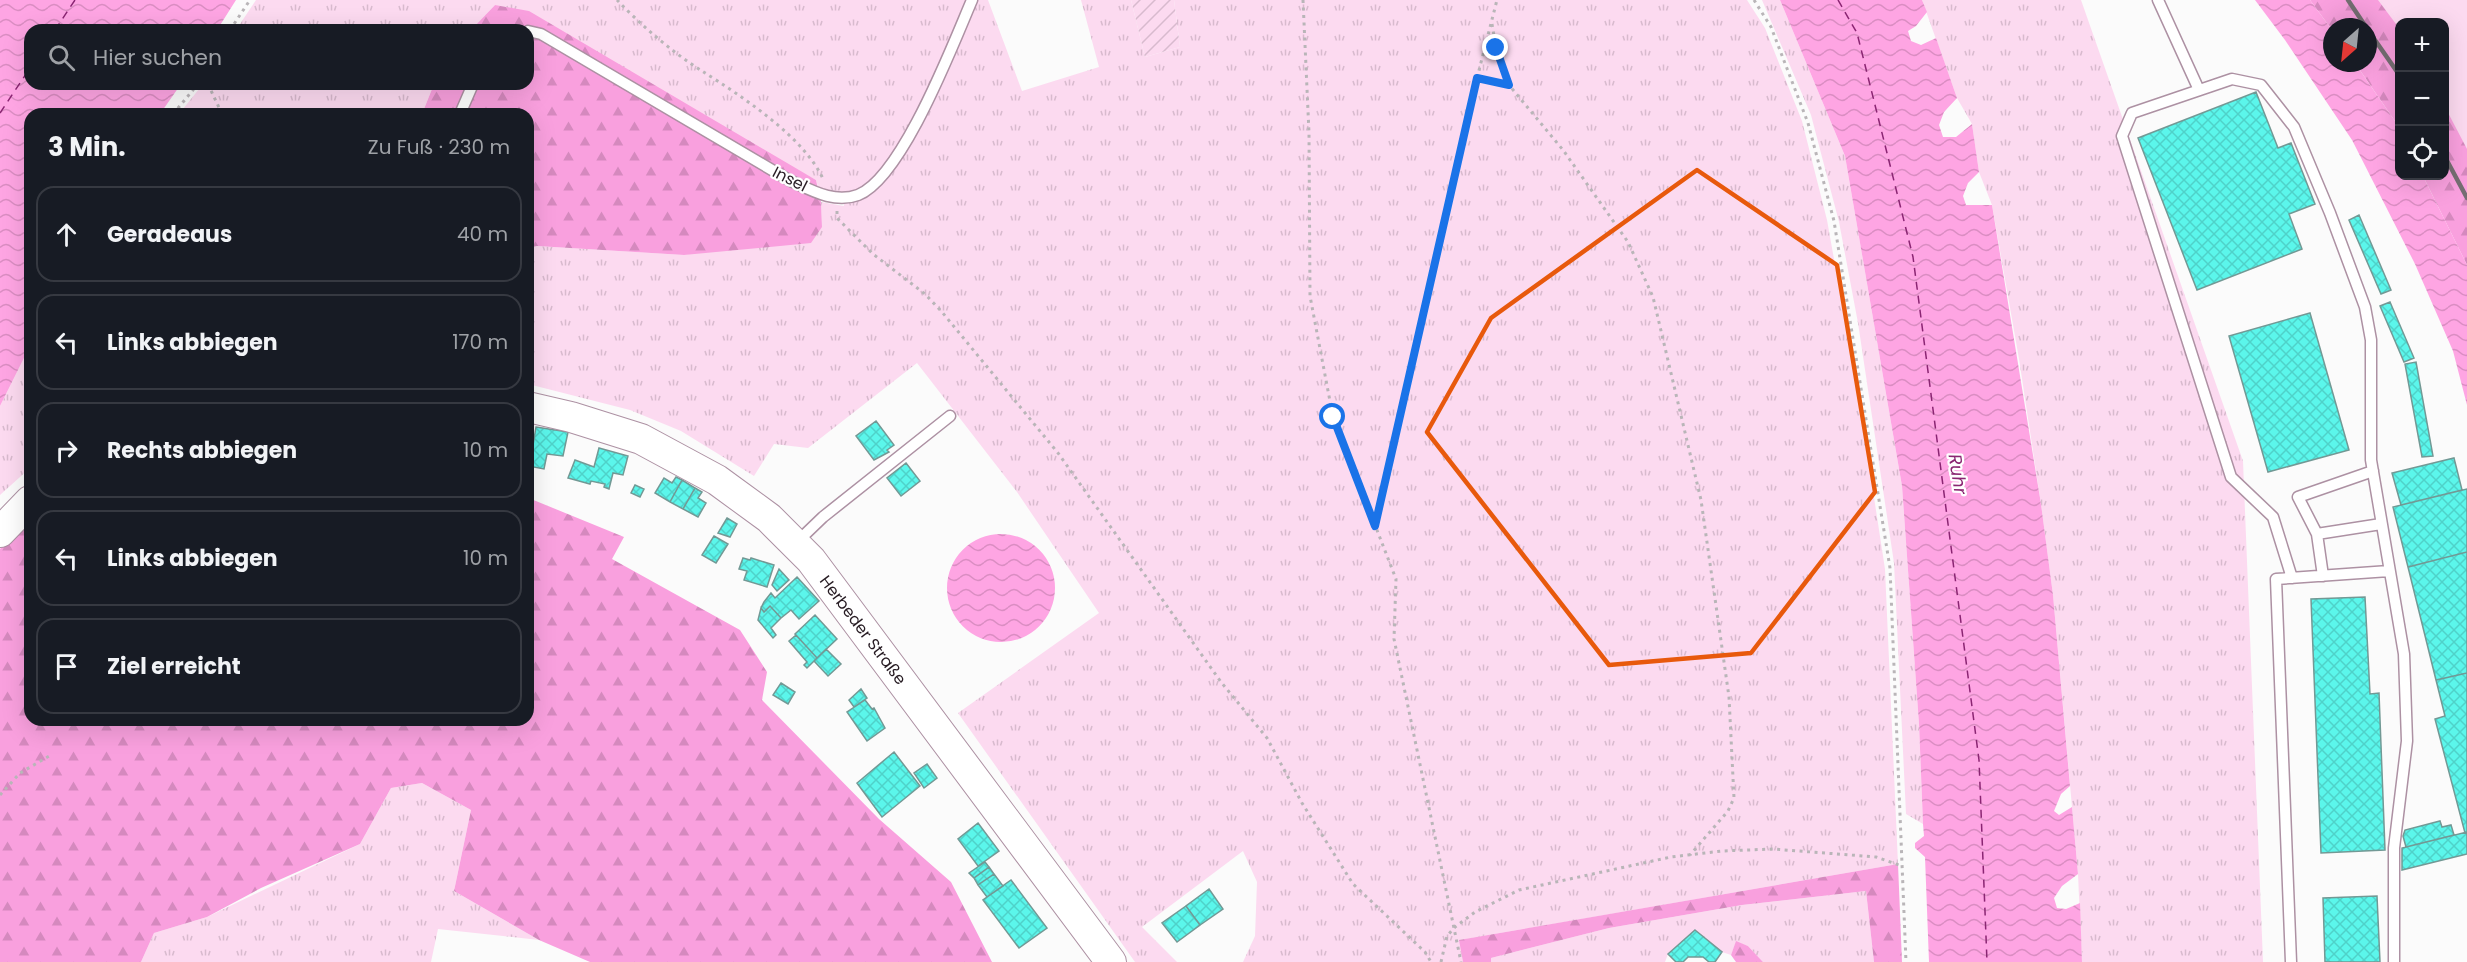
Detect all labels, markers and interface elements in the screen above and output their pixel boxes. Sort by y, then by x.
north arrow [2323,18,2377,72]
map controls [2395,18,2449,180]
button: + [2395,18,2449,72]
search box [24,24,534,90]
route end [1482,34,1508,60]
icon: search [45,41,78,74]
text: Hier suchen [93,42,222,73]
button: − [2395,72,2449,126]
button: locate [2395,126,2449,180]
text: 3 Min. [48,129,126,165]
text: Zu Fuß · 230 m [368,133,510,161]
street label: Insel [769,160,811,198]
icon: ahead [50,218,83,251]
text: Geradeaus [107,219,232,250]
text: 40 m [457,220,508,248]
icon: left [50,326,83,359]
text: Links abbiegen [107,327,278,358]
text: 170 m [452,328,508,356]
route start [1319,403,1345,429]
icon: right [50,434,83,467]
text: Rechts abbiegen [107,435,297,466]
text: 10 m [463,436,508,464]
water label: Ruhr [1942,452,1974,497]
icon: left [50,542,83,575]
text: Links abbiegen [107,543,278,574]
text: 10 m [463,544,508,572]
street label: Herbeder Straße [814,571,912,689]
icon: arrive [50,650,83,683]
text: Ziel erreicht [107,651,241,682]

